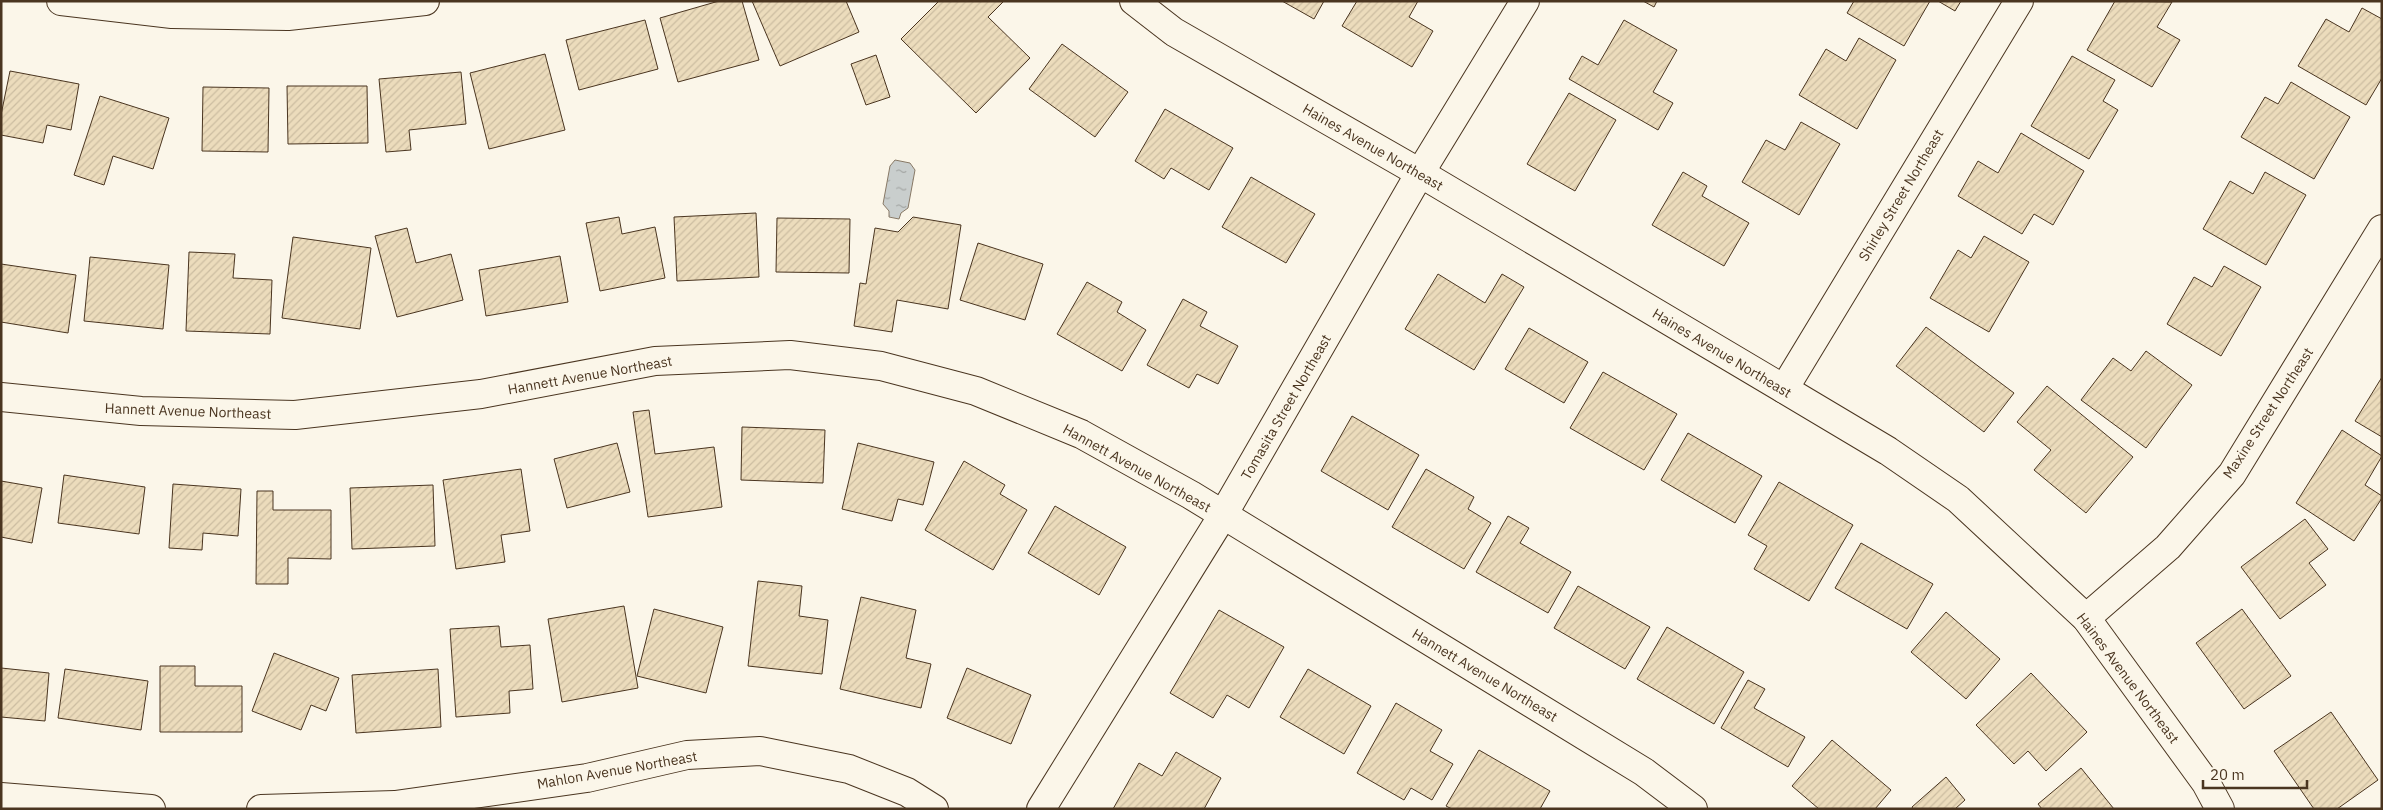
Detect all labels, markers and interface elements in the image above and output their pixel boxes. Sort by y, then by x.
street label: Haines Avenue Northeast [1300,99,1447,195]
street label: Shirley Street Northeast [1854,126,1948,264]
street label: Haines Avenue Northeast [1649,304,1795,402]
street label: Tomasita Street Northeast [1237,331,1335,483]
street label: Maxine Street Northeast [2219,344,2317,482]
street label: Hannett Avenue Northeast [506,352,674,398]
street label: Hannett Avenue Northeast [104,399,272,423]
street label: Hannett Avenue Northeast [1060,420,1214,516]
street label: Haines Avenue Northeast [2073,609,2183,747]
street label: Hannett Avenue Northeast [1409,624,1561,726]
street label: Mahlon Avenue Northeast [535,747,699,793]
scale bar [2203,758,2307,790]
text: 20 m [2210,765,2245,784]

